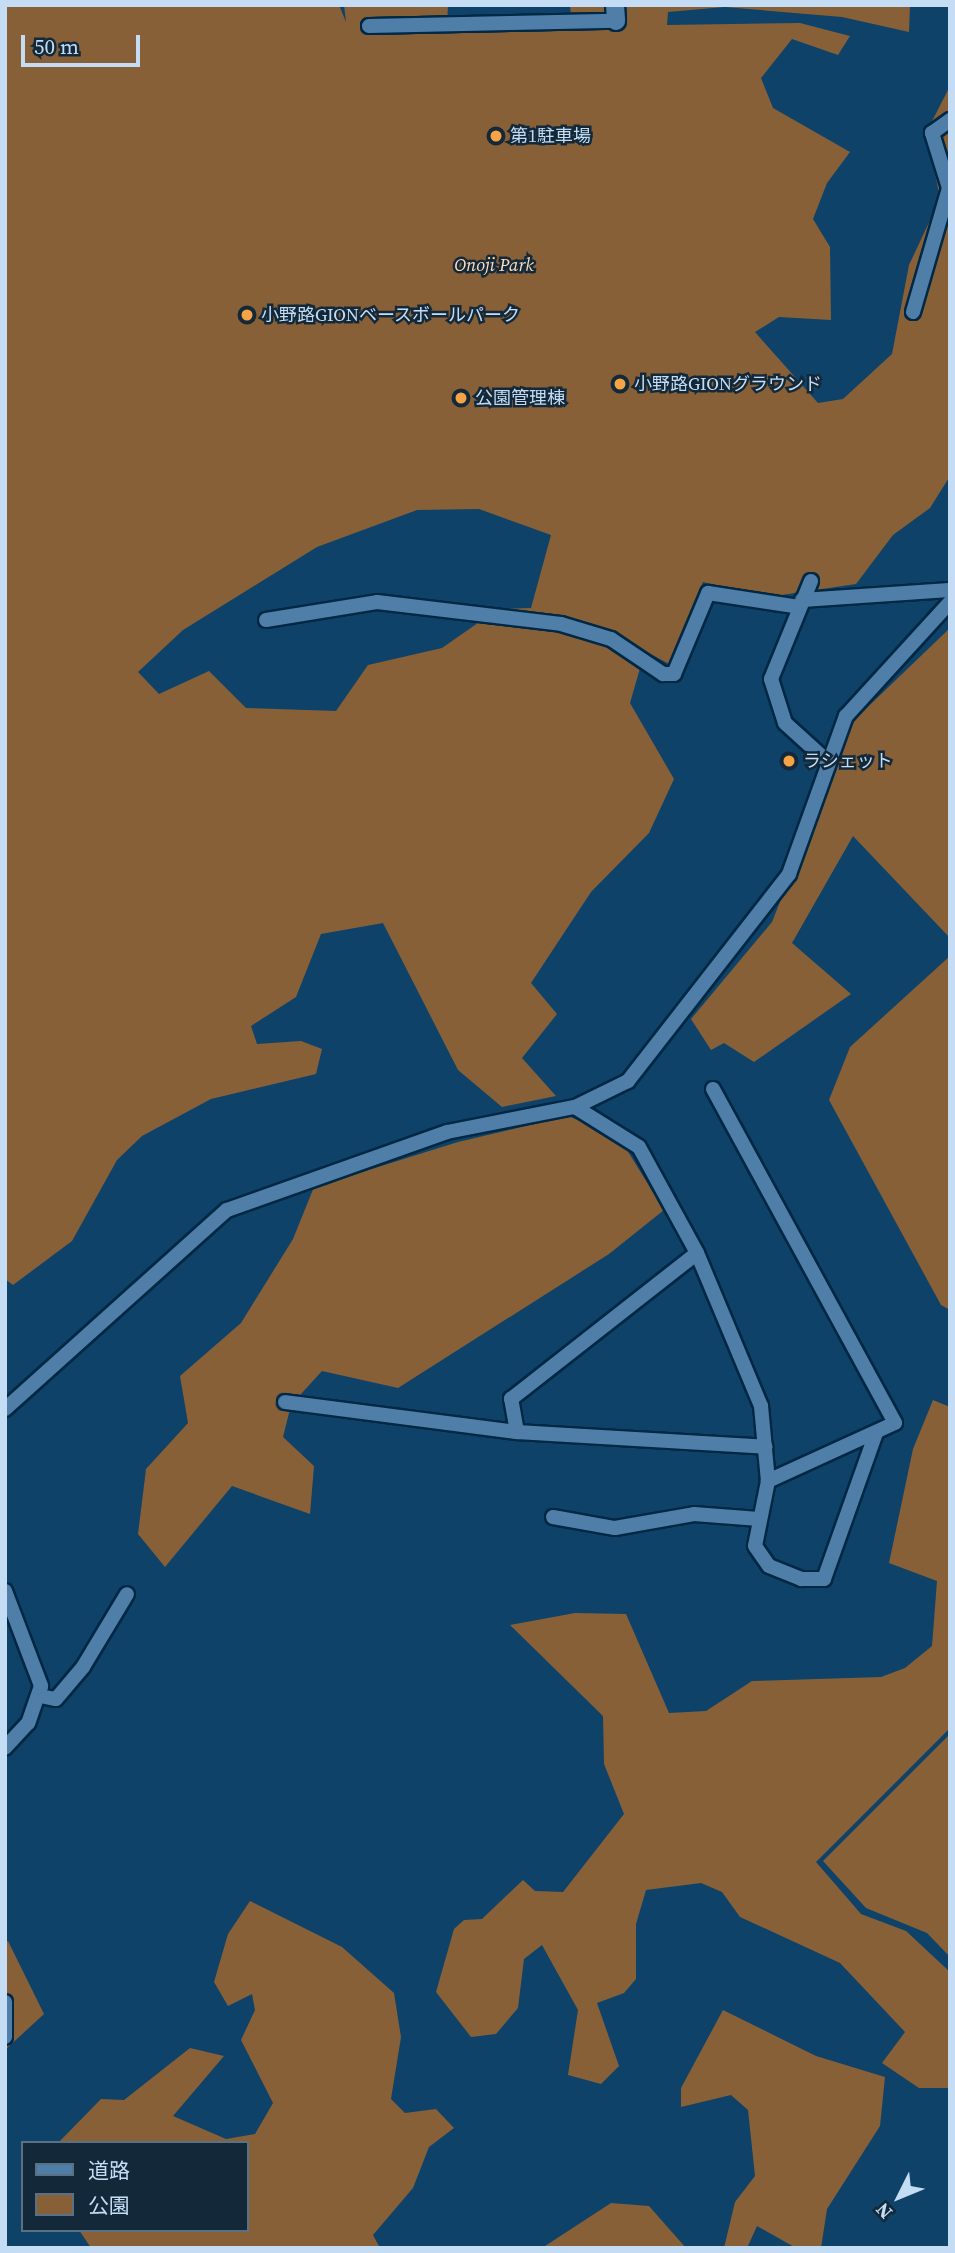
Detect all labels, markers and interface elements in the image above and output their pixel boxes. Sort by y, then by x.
scale bar [24,21,144,65]
text: 50 m [34,32,79,61]
place label: 第1駐車場 [510,125,591,147]
marker: 第1駐車場 [488,128,504,144]
park label: Onoji Park [454,254,534,276]
place label: 小野路GIONベースボールパーク [261,304,521,326]
marker: 小野路GIONベースボールパーク [239,307,255,323]
place label: 小野路GIONグラウンド [634,373,822,395]
marker: 小野路GIONグラウンド [612,376,628,392]
place label: 公園管理棟 [475,387,565,409]
marker: 公園管理棟 [453,390,469,406]
place label: ラシェット [803,750,893,772]
marker: ラシェット [781,753,797,769]
legend [21,2141,248,2232]
text: 道路 [88,2156,130,2185]
north arrow [864,2162,934,2232]
text: 公園 [88,2191,130,2220]
text: N [869,2197,898,2225]

